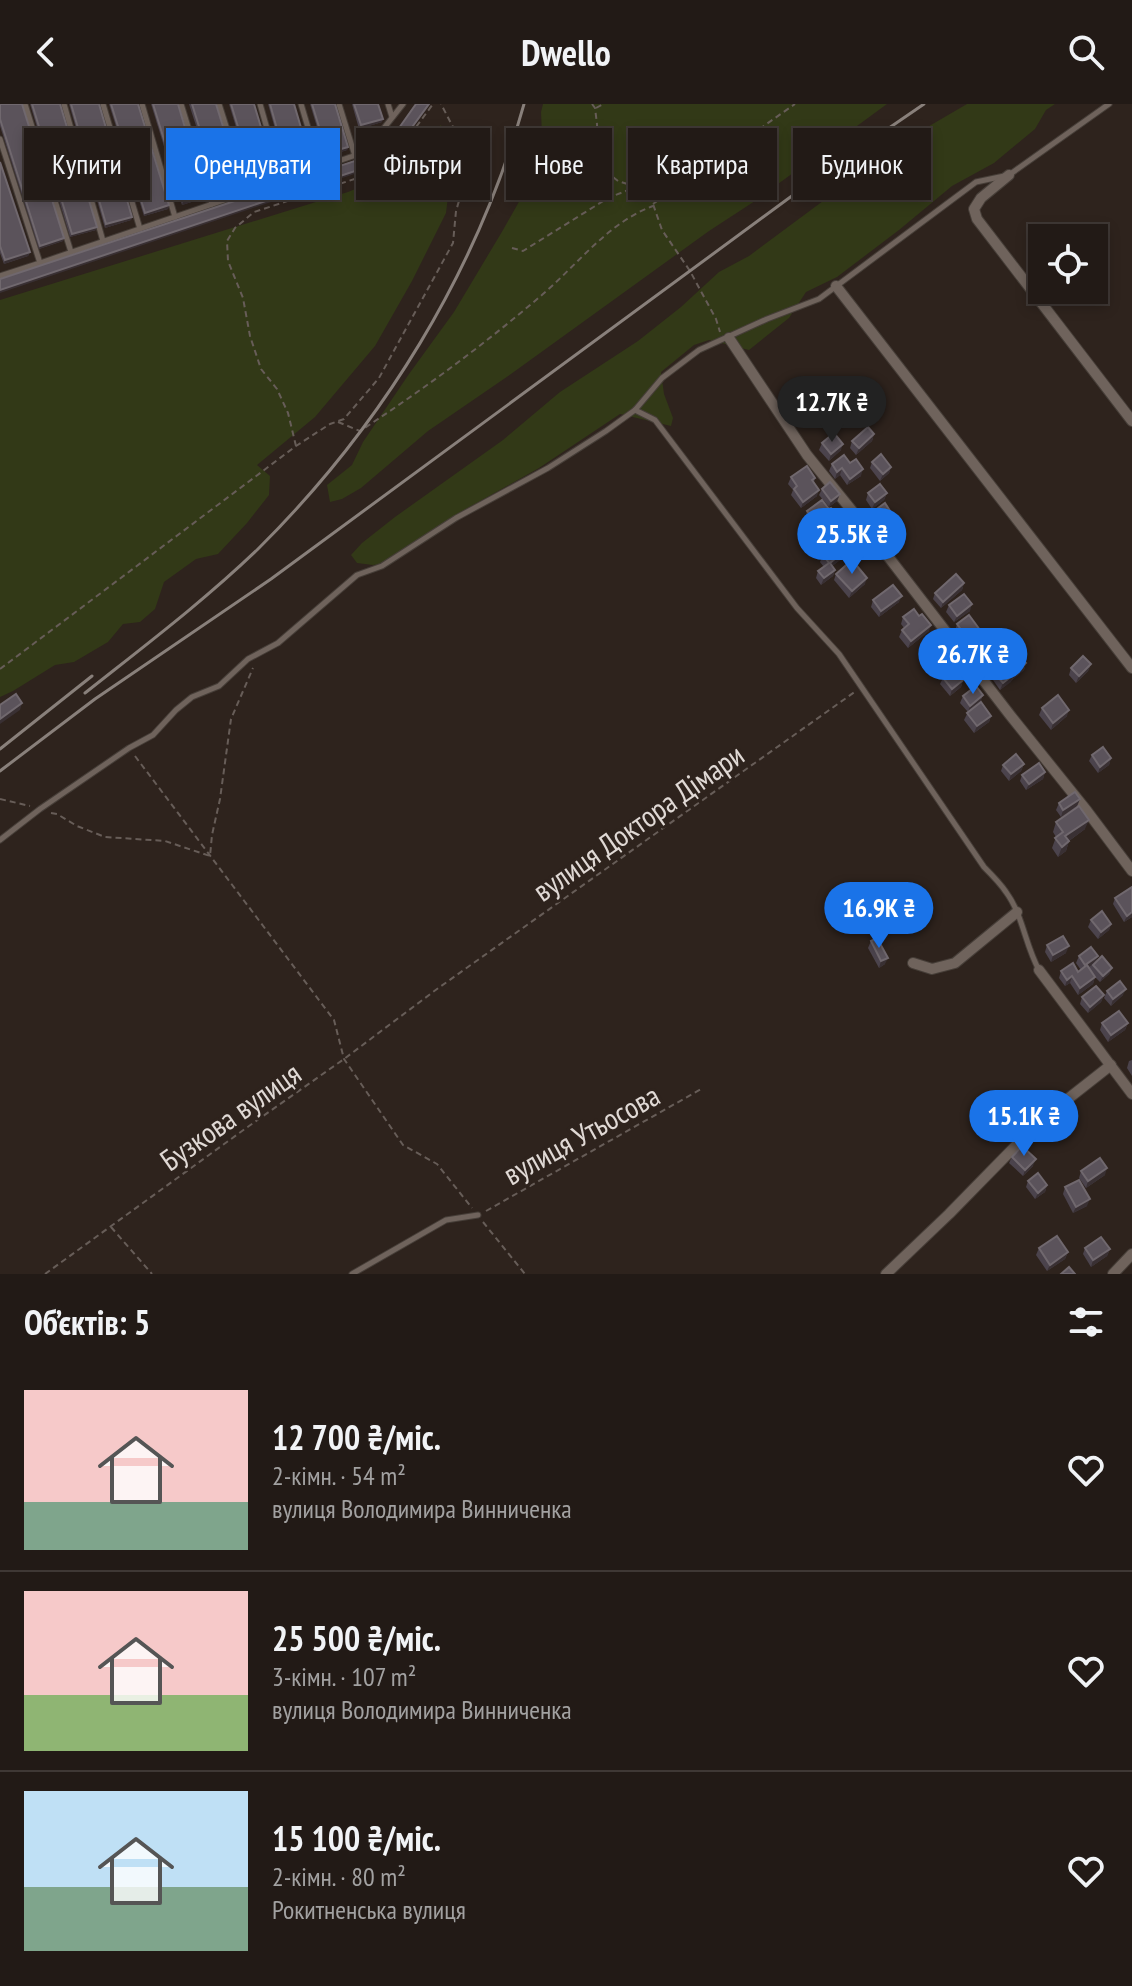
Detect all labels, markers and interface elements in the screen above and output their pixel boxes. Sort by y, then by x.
text: Dwello [521,29,611,76]
icon: back [24,30,68,74]
icon: search [1064,30,1108,74]
chip: Купити [24,128,150,200]
chip: Орендувати [166,128,340,200]
chip: Фільтри [356,128,490,200]
chip: Нове [506,128,612,200]
chip: Квартира [628,128,777,200]
chip: Будинок [793,128,931,200]
map controls [1028,224,1108,304]
button: locate [1028,224,1108,304]
pin: 12.7K ₴ [758,376,906,444]
text: 12.7K ₴ [795,385,869,418]
pin: 25.5K ₴ [778,508,926,576]
text: 25.5K ₴ [815,517,889,550]
pin: 26.7K ₴ [899,628,1047,696]
text: 26.7K ₴ [936,637,1010,670]
street label: вулиця Доктора Дімари [525,735,751,909]
pin: 16.9K ₴ [805,882,953,950]
text: 16.9K ₴ [842,891,916,924]
street label: Бузкова вулиця [152,1053,308,1179]
street label: вулиця Утьосова [496,1075,666,1193]
pin: 15.1K ₴ [950,1090,1098,1158]
text: 15.1K ₴ [987,1099,1061,1132]
text: Об’єктів: 5 [24,1300,150,1344]
icon: filters [1064,1300,1108,1344]
text: 12 700 ₴/міс. [272,1415,441,1459]
icon: home [88,1422,184,1518]
icon: heart [1064,1448,1108,1492]
text: 2-кімн. · 54 m² [272,1459,406,1492]
text: вулиця Володимира Винниченка [272,1492,572,1525]
text: 25 500 ₴/міс. [272,1616,441,1660]
icon: home [88,1623,184,1719]
icon: heart [1064,1649,1108,1693]
text: 3-кімн. · 107 m² [272,1660,416,1693]
text: вулиця Володимира Винниченка [272,1693,572,1726]
text: 15 100 ₴/міс. [272,1816,441,1860]
icon: home [88,1823,184,1919]
icon: heart [1064,1849,1108,1893]
text: 2-кімн. · 80 m² [272,1860,406,1893]
text: Рокитненська вулиця [272,1893,466,1926]

